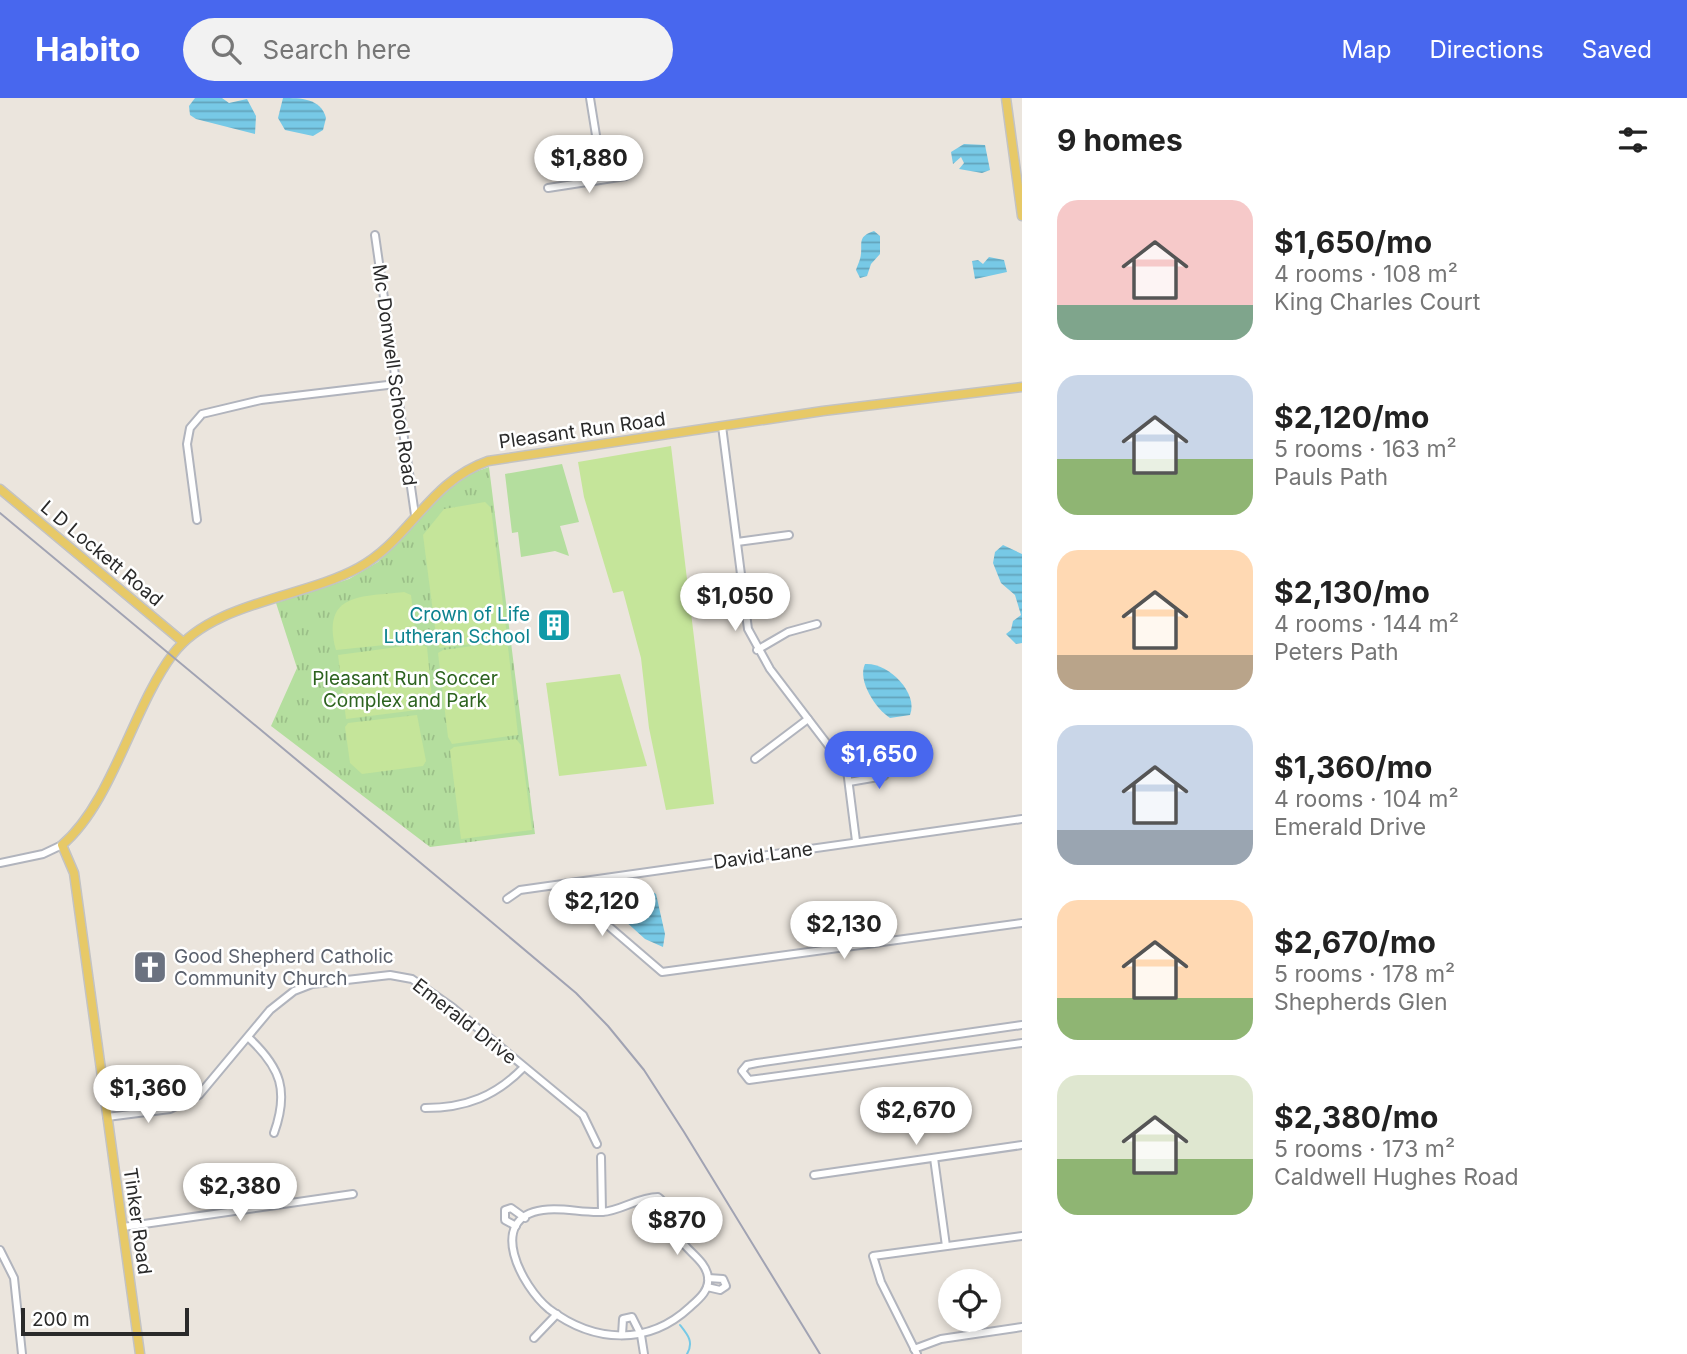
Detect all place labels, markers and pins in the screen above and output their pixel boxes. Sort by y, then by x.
pin: $1,880 [532,136,646,195]
pin: $1,050 [678,574,792,633]
place label: Crown of Life Lutheran School [383,603,530,648]
building icon: Crown of Life Lutheran School [535,606,573,644]
pin: $1,650 [822,732,936,791]
pin: $2,120 [545,878,659,938]
pin: $2,130 [787,902,901,961]
place label: Good Shepherd Catholic Community Church [174,945,394,990]
church icon: Good Shepherd Catholic Community Church [131,948,169,986]
pin: $1,360 [91,1066,205,1125]
pin: $2,670 [859,1088,973,1147]
pin: $2,380 [183,1164,297,1223]
pin: $870 [636,1198,718,1257]

